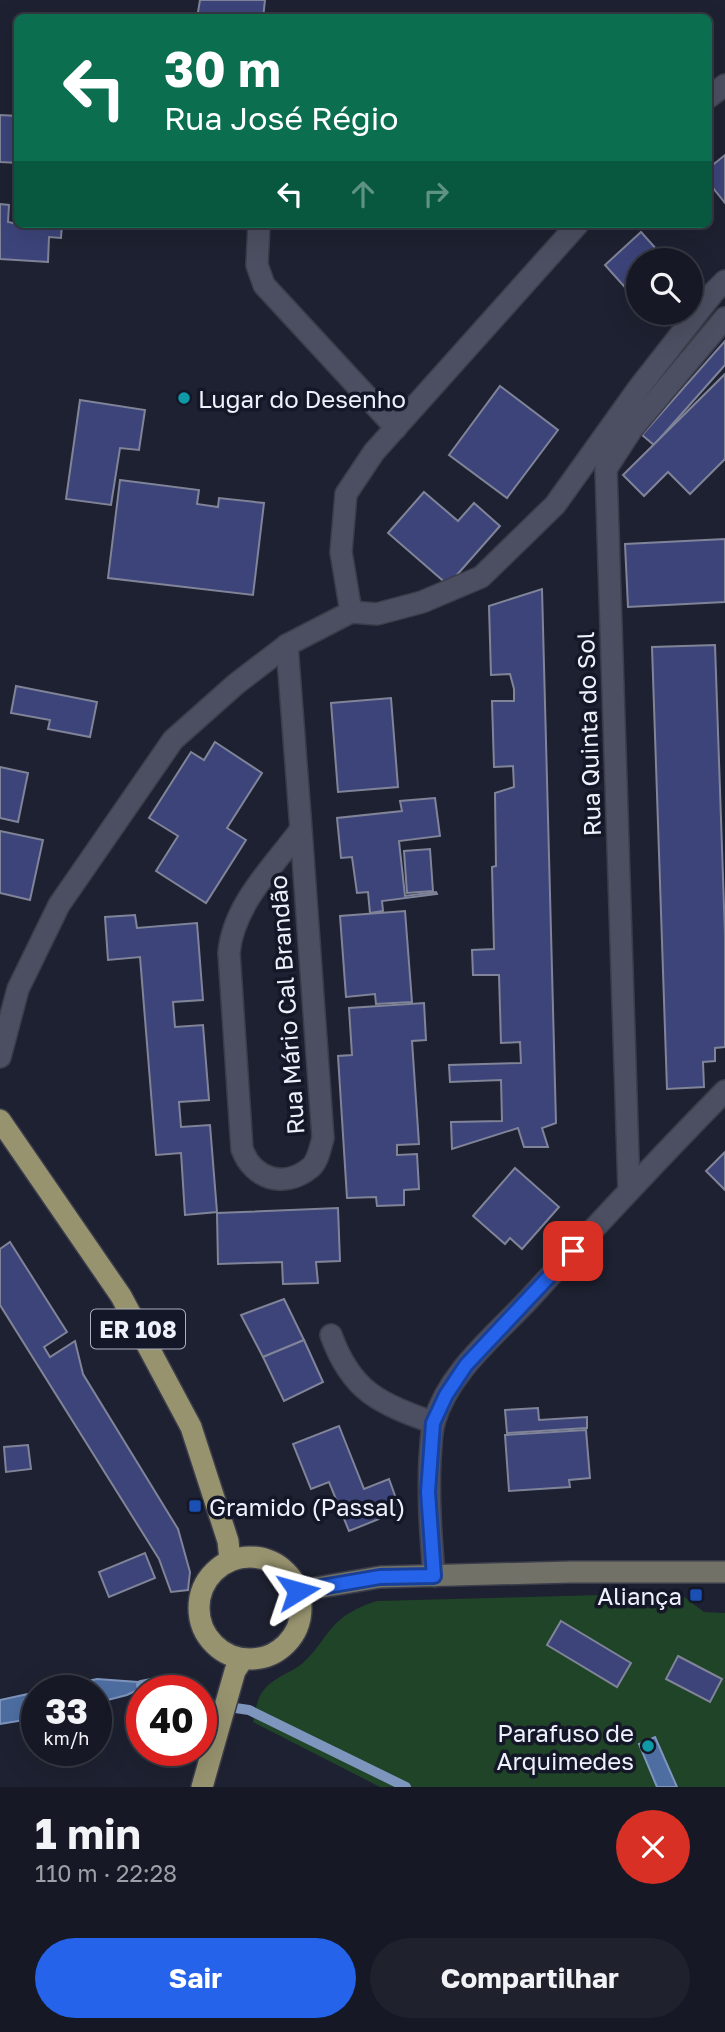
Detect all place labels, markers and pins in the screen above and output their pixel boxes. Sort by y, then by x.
place label: Lugar do Desenho [198,384,406,413]
marker: Lugar do Desenho [176,390,192,406]
pin [543,1221,603,1281]
place label: Gramido (Passal) [209,1492,405,1521]
marker: Gramido (Passal) [187,1498,203,1514]
place label: Aliança [597,1581,682,1610]
marker: Aliança [688,1587,704,1603]
place label: Parafuso de Arquimedes [497,1718,634,1775]
marker: Parafuso de Arquimedes [640,1738,656,1754]

